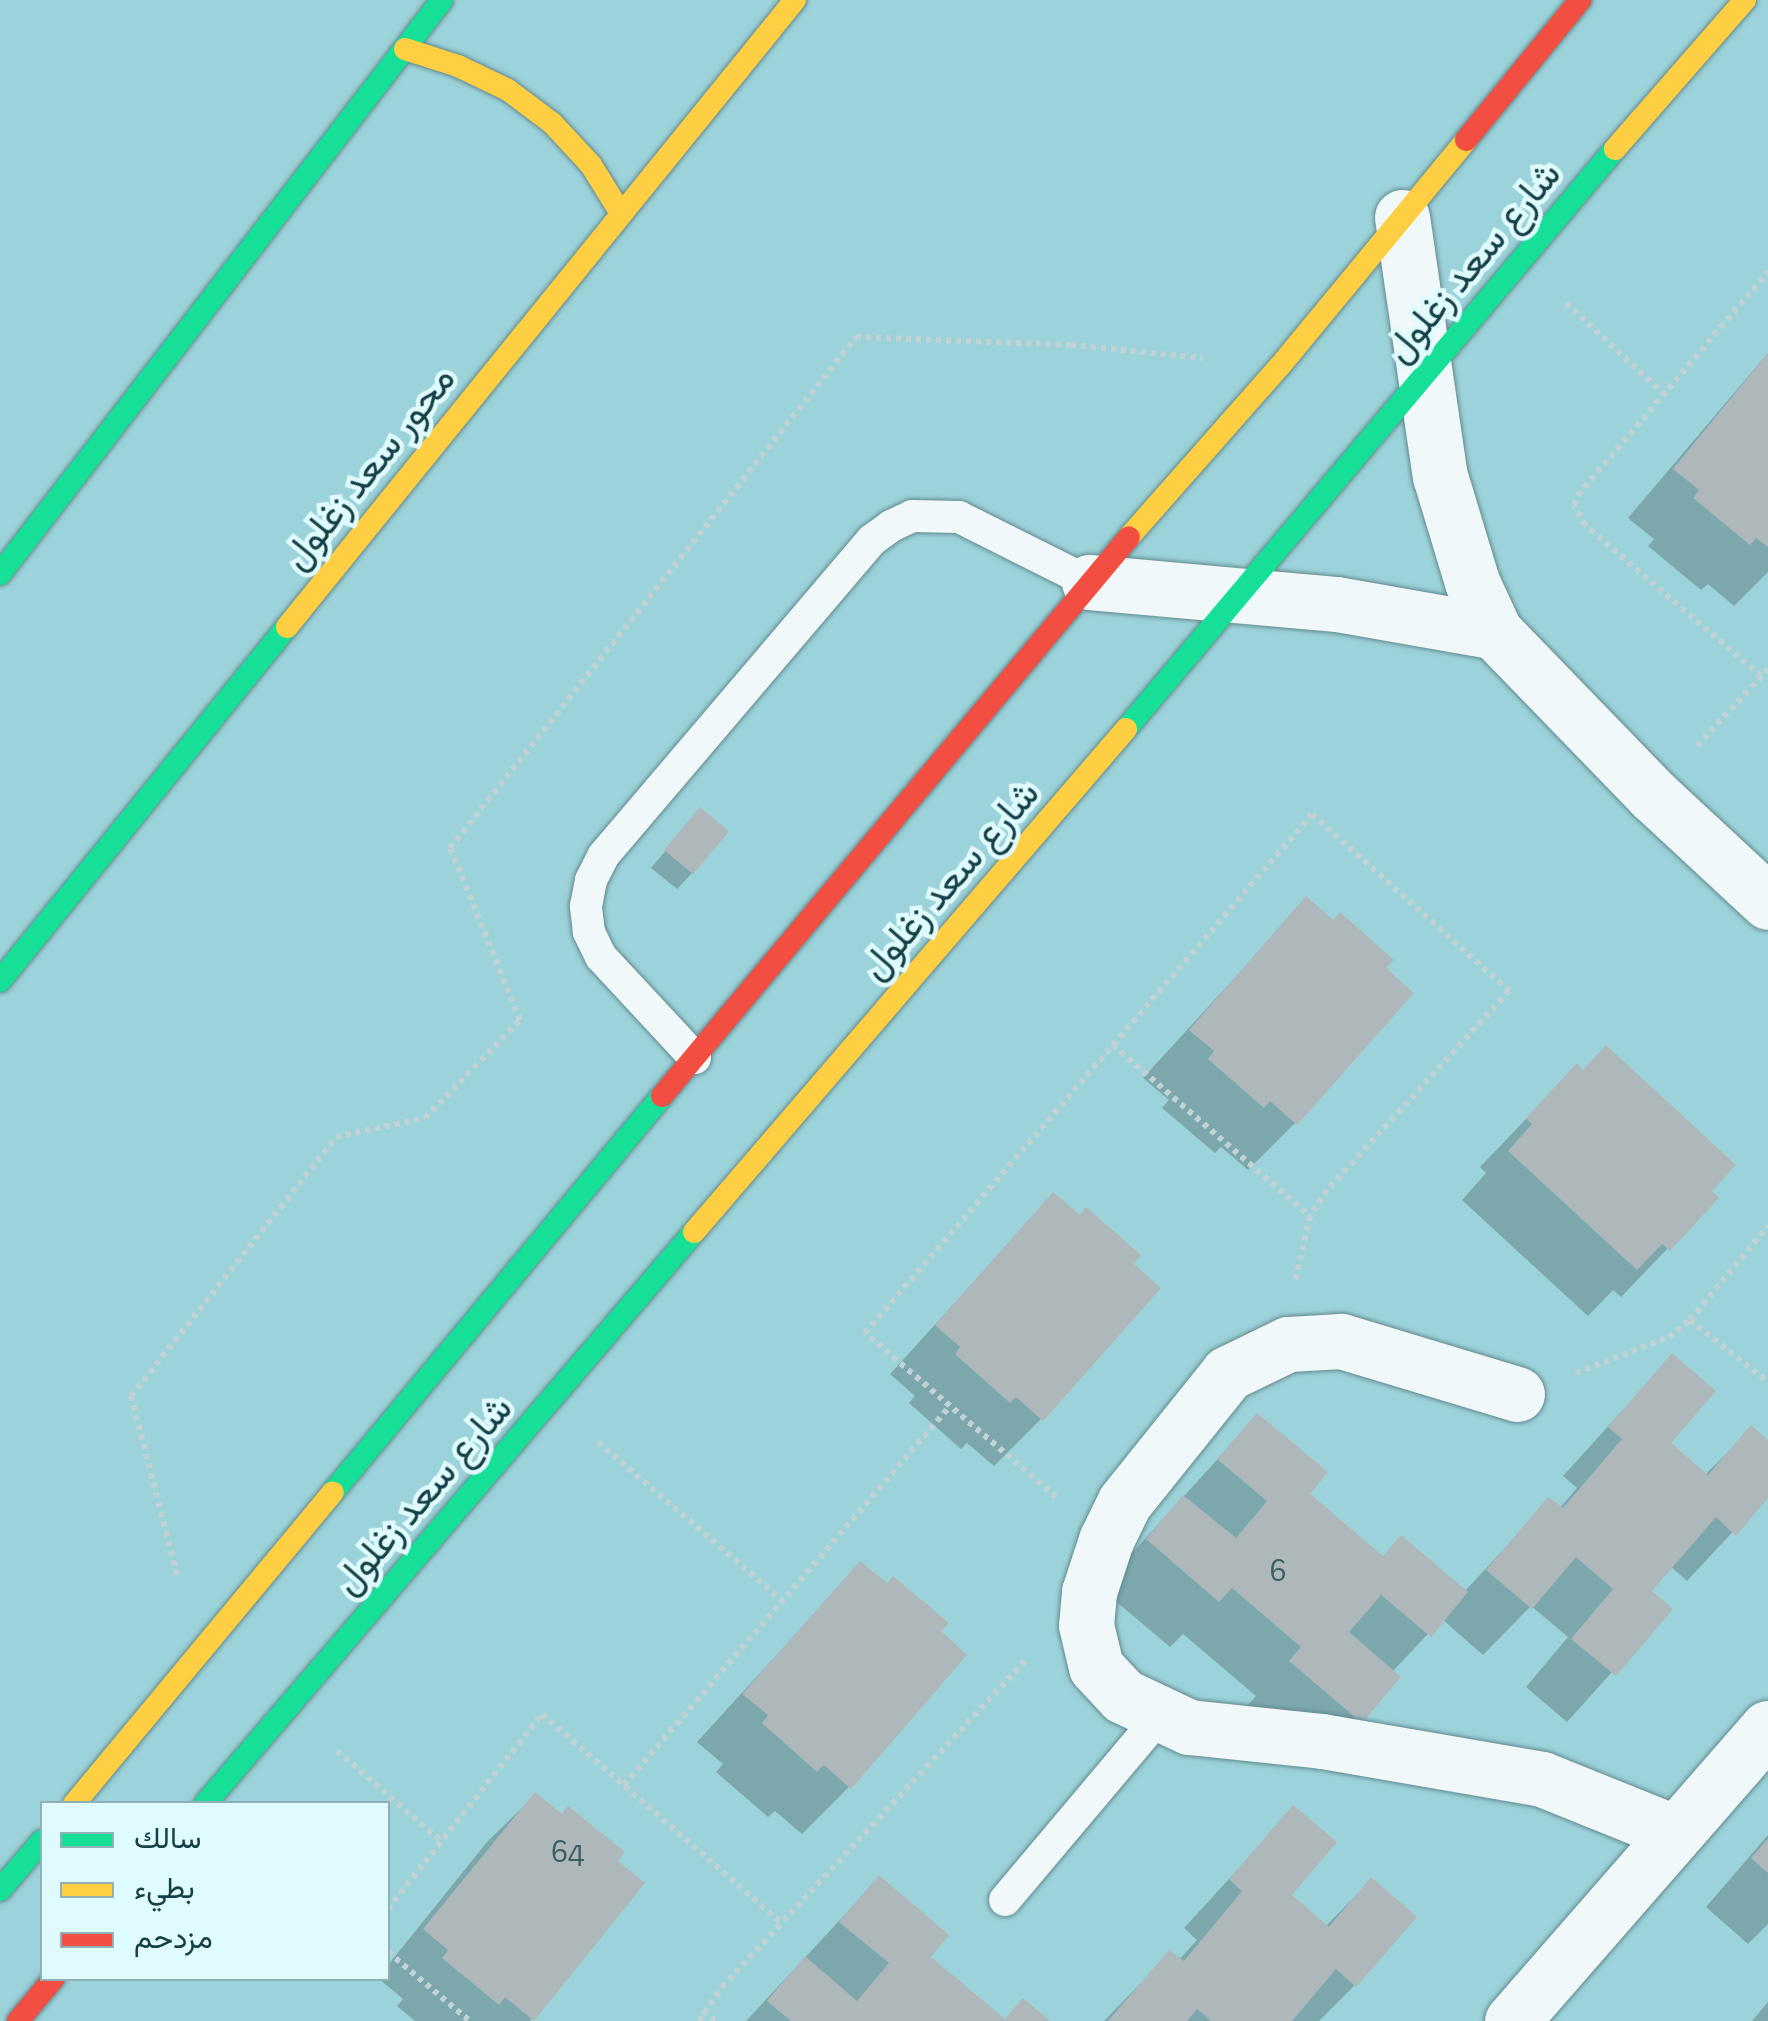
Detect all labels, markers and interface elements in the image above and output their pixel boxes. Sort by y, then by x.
street label: شارع سعد زغلول [1376,152,1570,372]
street label: محور سعد زغلول [273,357,465,579]
street label: شارع سعد زغلول [851,771,1049,989]
street label: شارع سعد زغلول [324,1386,522,1604]
house number: 6 [1270,1551,1286,1589]
legend [40,1801,390,1981]
text: سالك [134,1820,201,1856]
house number: 64 [551,1832,585,1870]
text: بطيء [134,1870,195,1906]
text: مزدحم [134,1920,213,1956]

